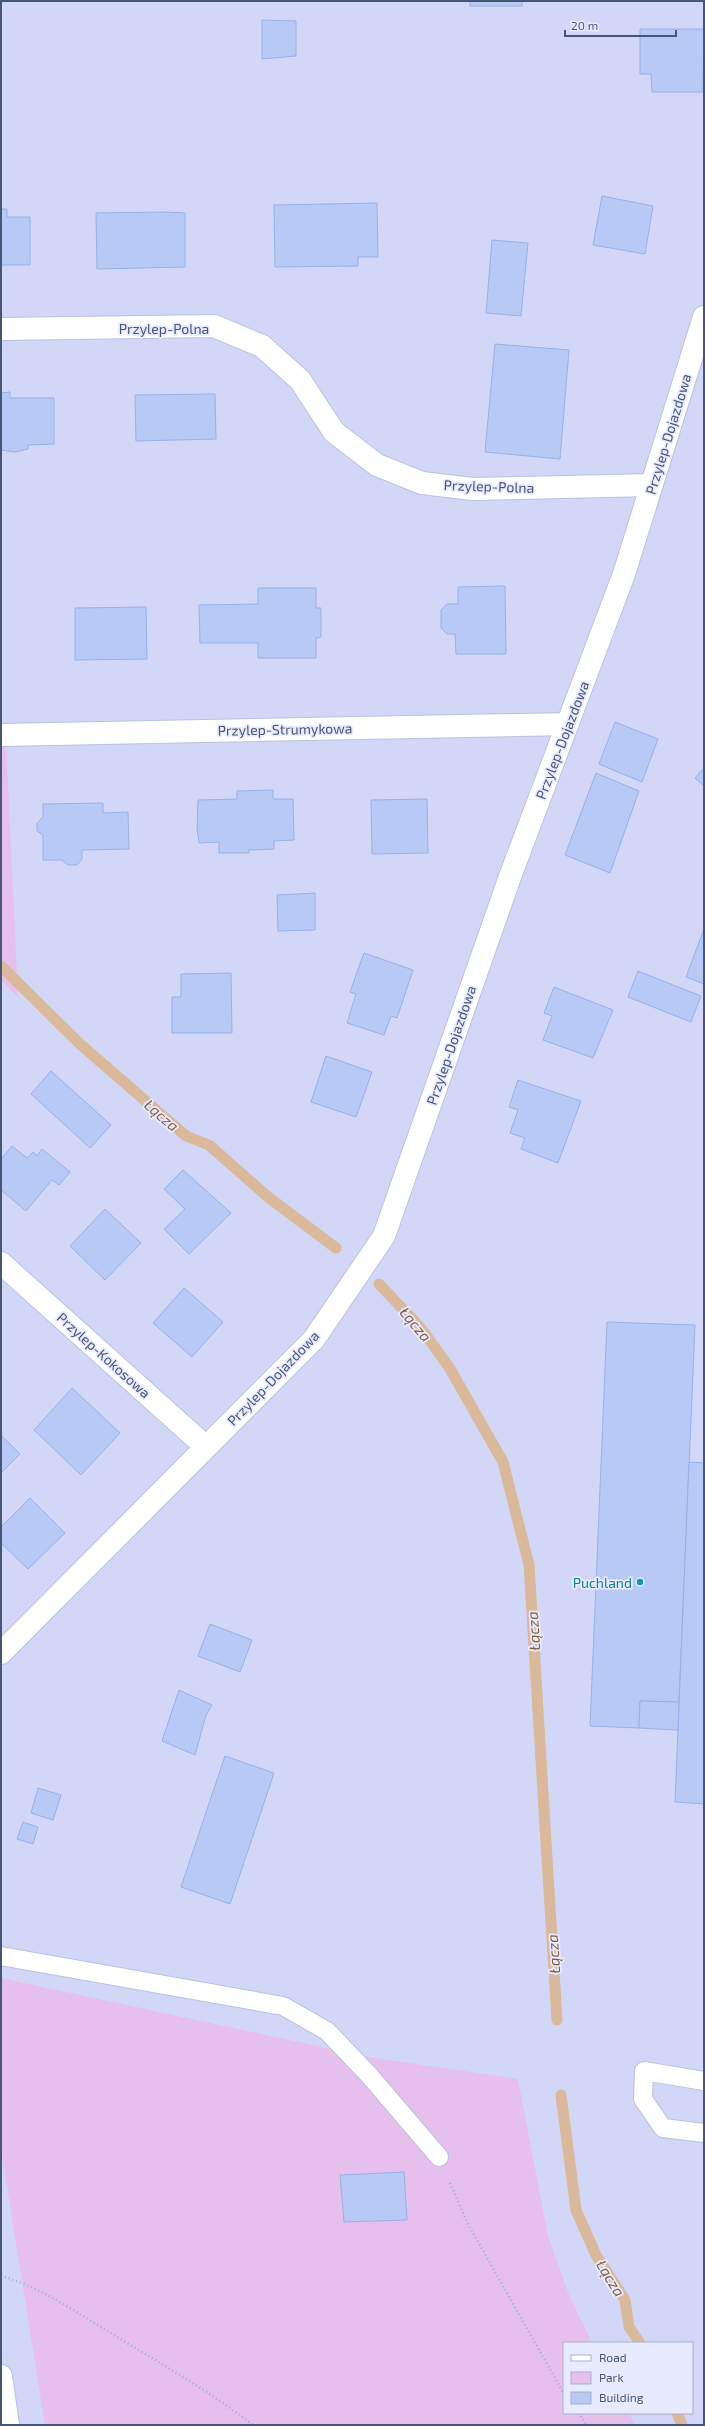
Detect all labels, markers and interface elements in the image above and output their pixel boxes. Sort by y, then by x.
scale bar [565,12,676,38]
text: 20 m [571,18,598,32]
street label: Przylep-Polna [119,320,209,337]
street label: Przylep-Dojazdowa [642,372,694,496]
street label: Przylep-Polna [443,476,535,496]
street label: Przylep-Dojazdowa [532,679,592,801]
street label: Przylep-Strumykowa [218,719,352,739]
street label: Przylep-Dojazdowa [423,983,479,1107]
water label: Łącza [141,1095,183,1135]
water label: Łącza [396,1303,436,1345]
street label: Przylep-Kokosowa [54,1309,154,1401]
street label: Przylep-Dojazdowa [223,1327,323,1429]
place label: Puchland [573,1574,632,1591]
marker: Puchland [635,1577,645,1587]
water label: Łącza [523,1611,543,1651]
water label: Łącza [543,1934,563,1974]
water label: Łącza [593,2256,629,2300]
legend [563,2342,693,2414]
text: Road [599,2350,627,2364]
text: Park [599,2370,624,2384]
text: Building [599,2390,644,2404]

